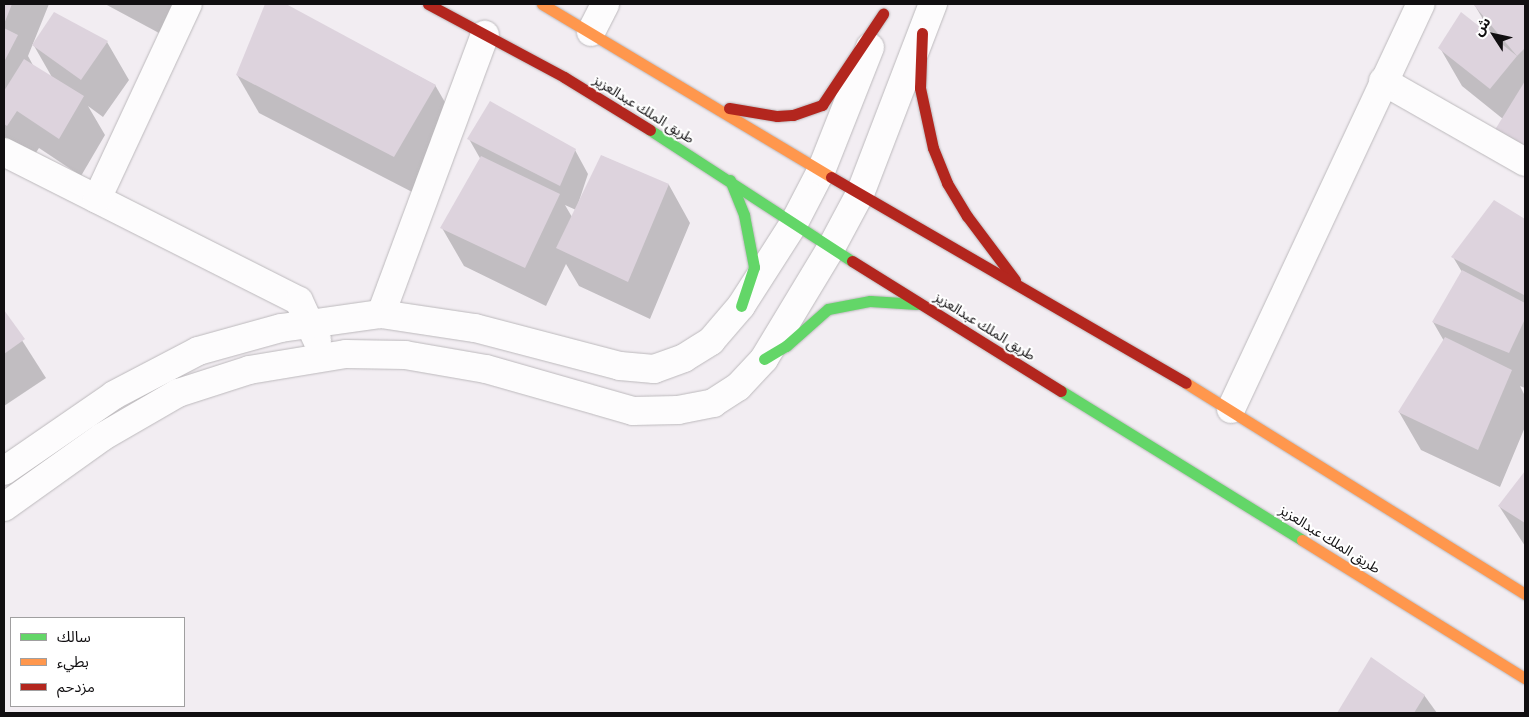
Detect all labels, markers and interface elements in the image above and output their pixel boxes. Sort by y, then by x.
north arrow [1469,10,1519,60]
text: ش [1469,13,1494,39]
street label: طريق الملك عبدالعزيز [590,71,698,147]
street label: طريق الملك عبدالعزيز [931,288,1039,364]
street label: طريق الملك عبدالعزيز [1276,501,1384,577]
legend [10,617,185,707]
text: سالك [57,627,91,645]
text: بطيء [57,652,89,670]
text: مزدحم [57,677,95,695]

